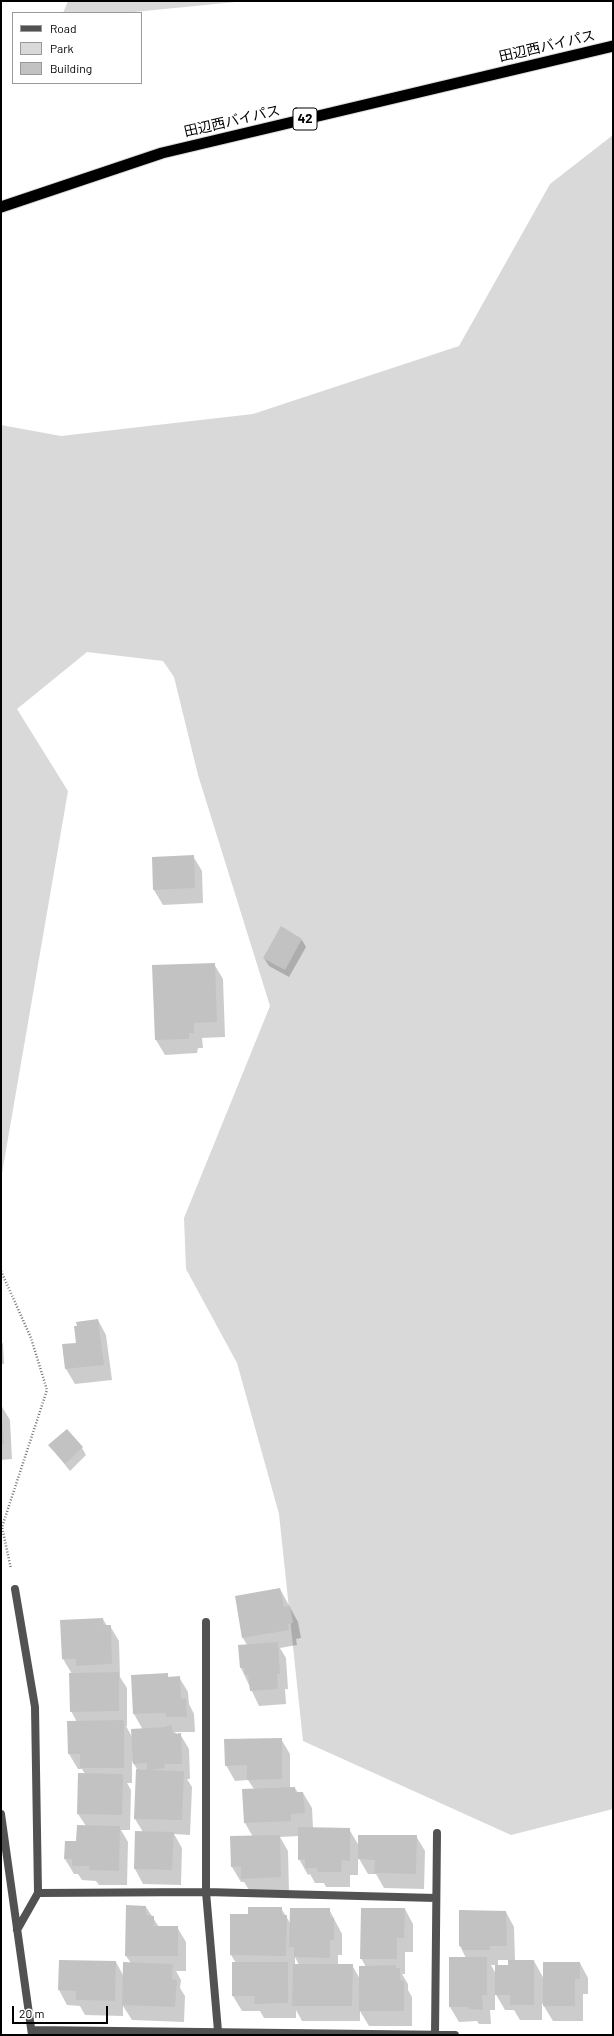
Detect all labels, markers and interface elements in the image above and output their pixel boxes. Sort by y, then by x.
legend [12,12,142,84]
text: Road [50,21,77,35]
street label: 田辺西バイパス [497,27,597,65]
text: Park [50,41,74,55]
text: Building [50,61,92,75]
street label: 田辺西バイパス [182,102,282,140]
road number: 42 [293,108,317,130]
scale bar [14,1998,110,2024]
text: 20 m [19,2006,45,2020]

